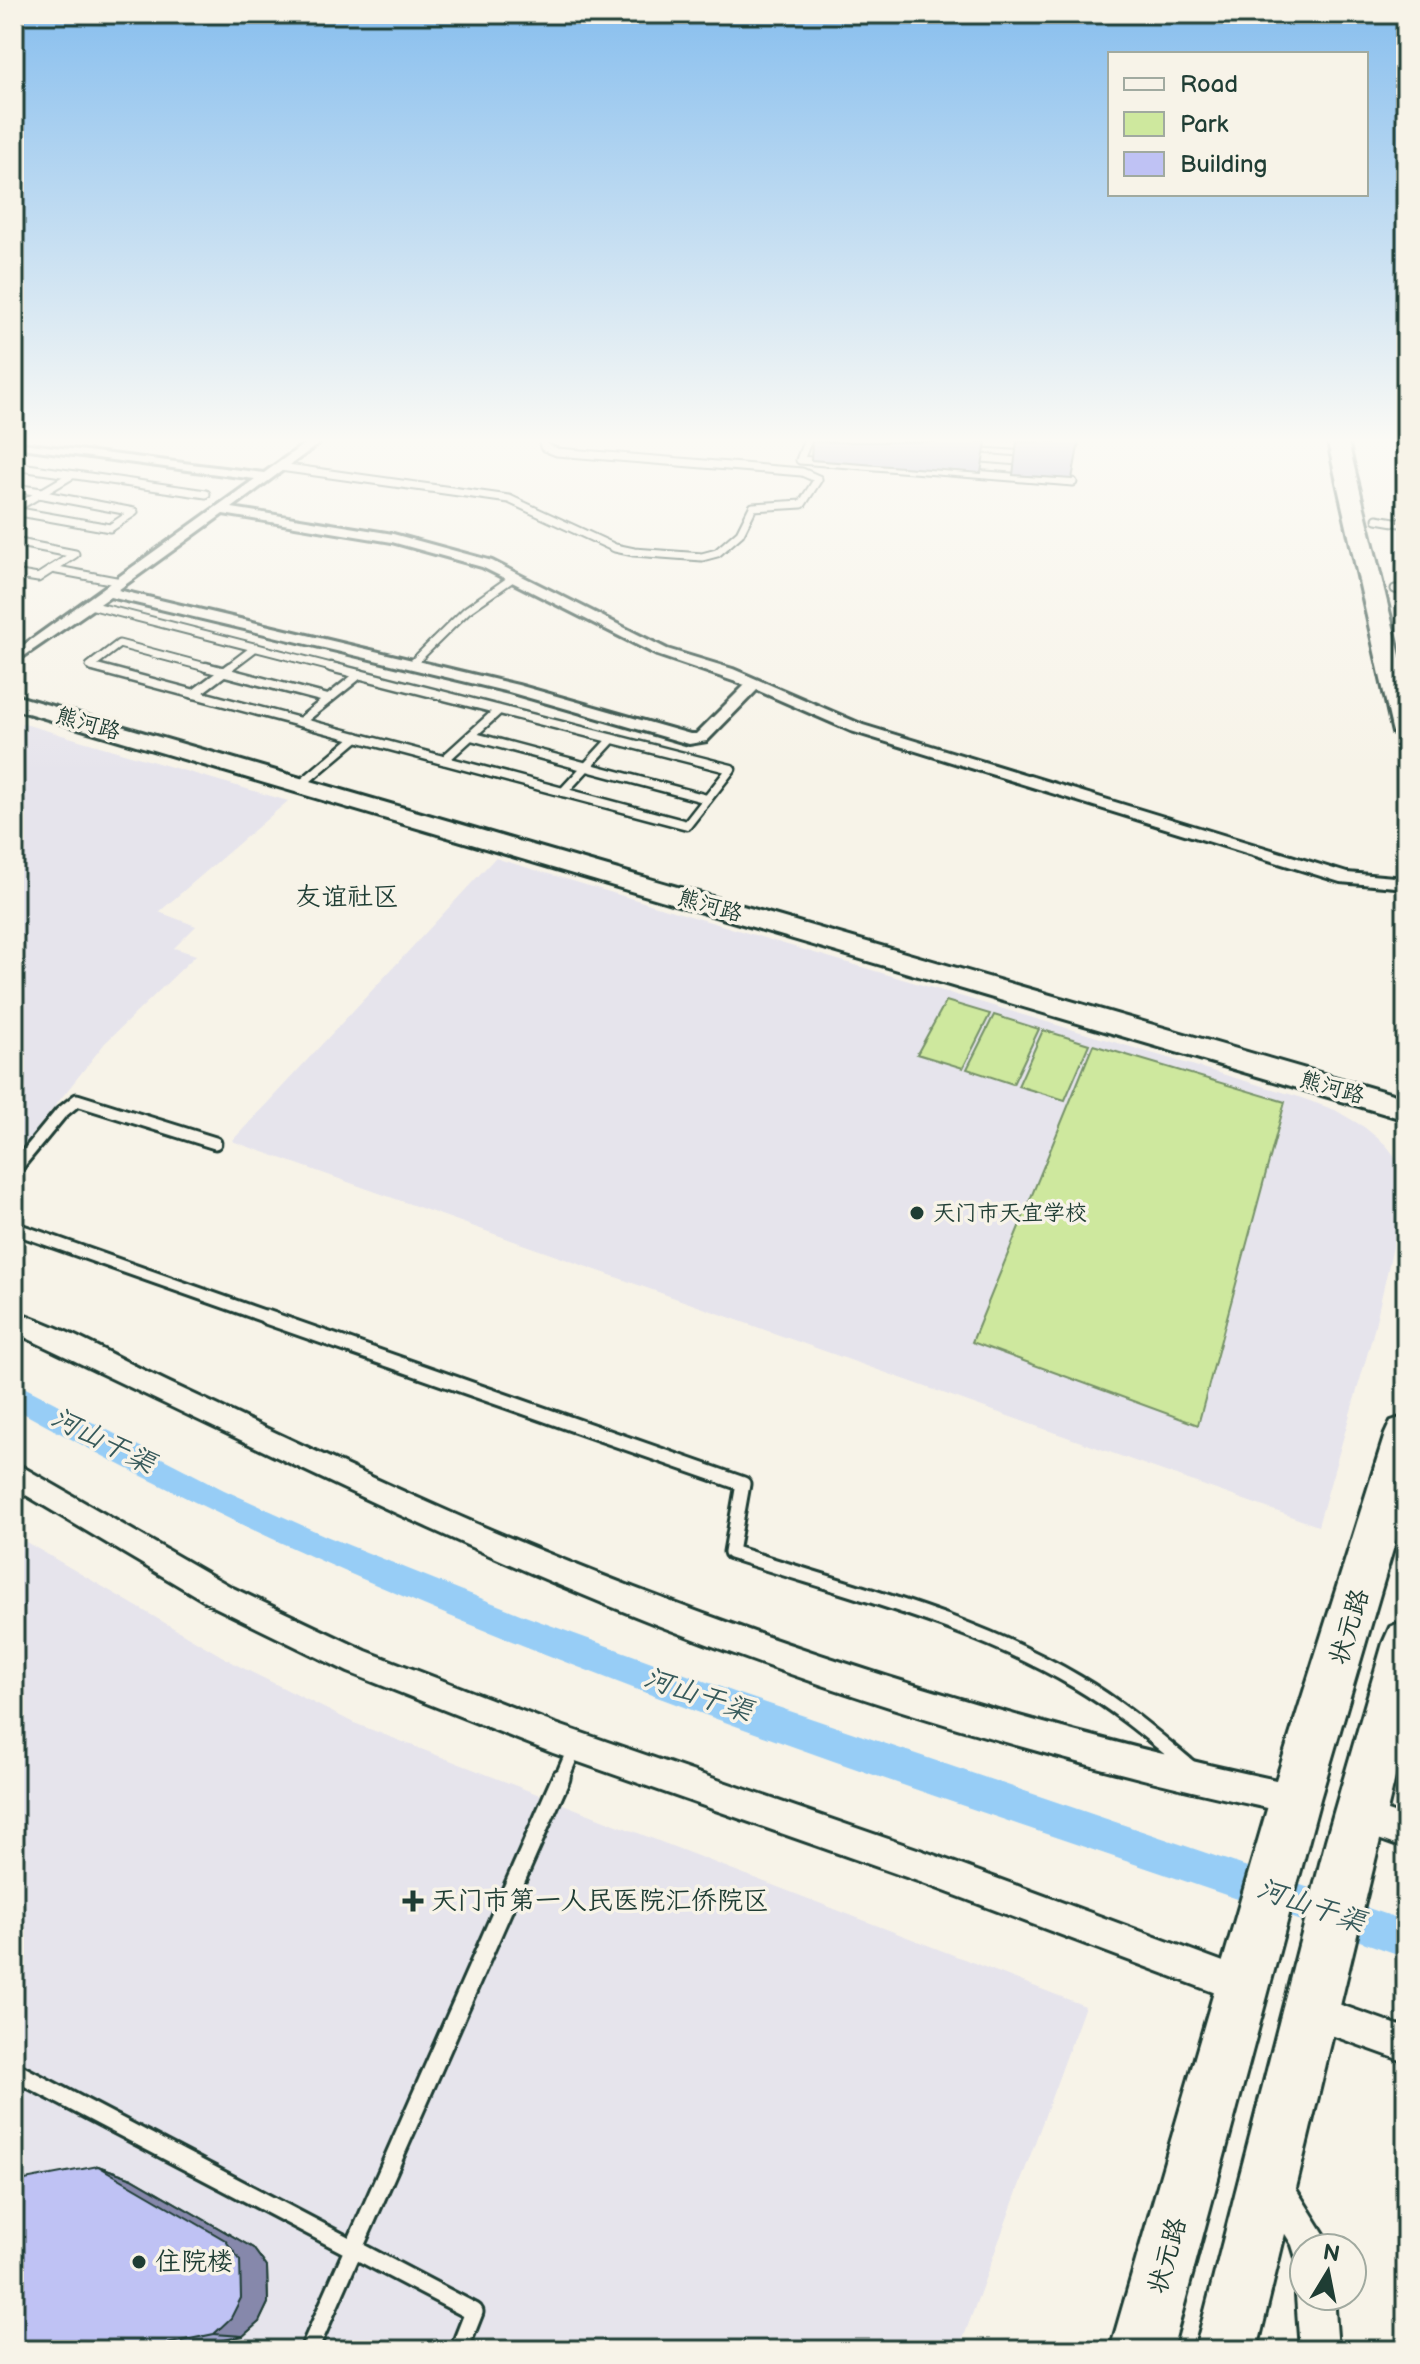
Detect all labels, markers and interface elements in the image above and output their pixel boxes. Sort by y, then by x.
legend [1108,52,1368,196]
text: Road [1180,70,1238,99]
text: Park [1180,110,1228,139]
text: Building [1180,150,1267,179]
street label: 熊河路 [53,702,123,746]
district label: 友谊社区 [295,882,399,913]
street label: 熊河路 [675,884,745,928]
street label: 熊河路 [1297,1066,1367,1110]
place label: 天门市天宜学校 [933,1200,1087,1227]
marker: 天门市天宜学校 [908,1204,926,1222]
water label: 河山干渠 [46,1401,162,1482]
street label: 状元路 [1324,1585,1376,1669]
water label: 河山干渠 [640,1661,758,1729]
water label: 河山干渠 [1253,1872,1371,1940]
place label: 天门市第一人民医院汇侨院区 [431,1886,769,1917]
marker: 天门市第一人民医院汇侨院区 [402,1890,424,1912]
street label: 状元路 [1142,2214,1194,2298]
north arrow [1288,2232,1368,2312]
text: N [1321,2239,1342,2269]
place label: 住院楼 [155,2247,233,2278]
marker: 住院楼 [130,2253,148,2271]

